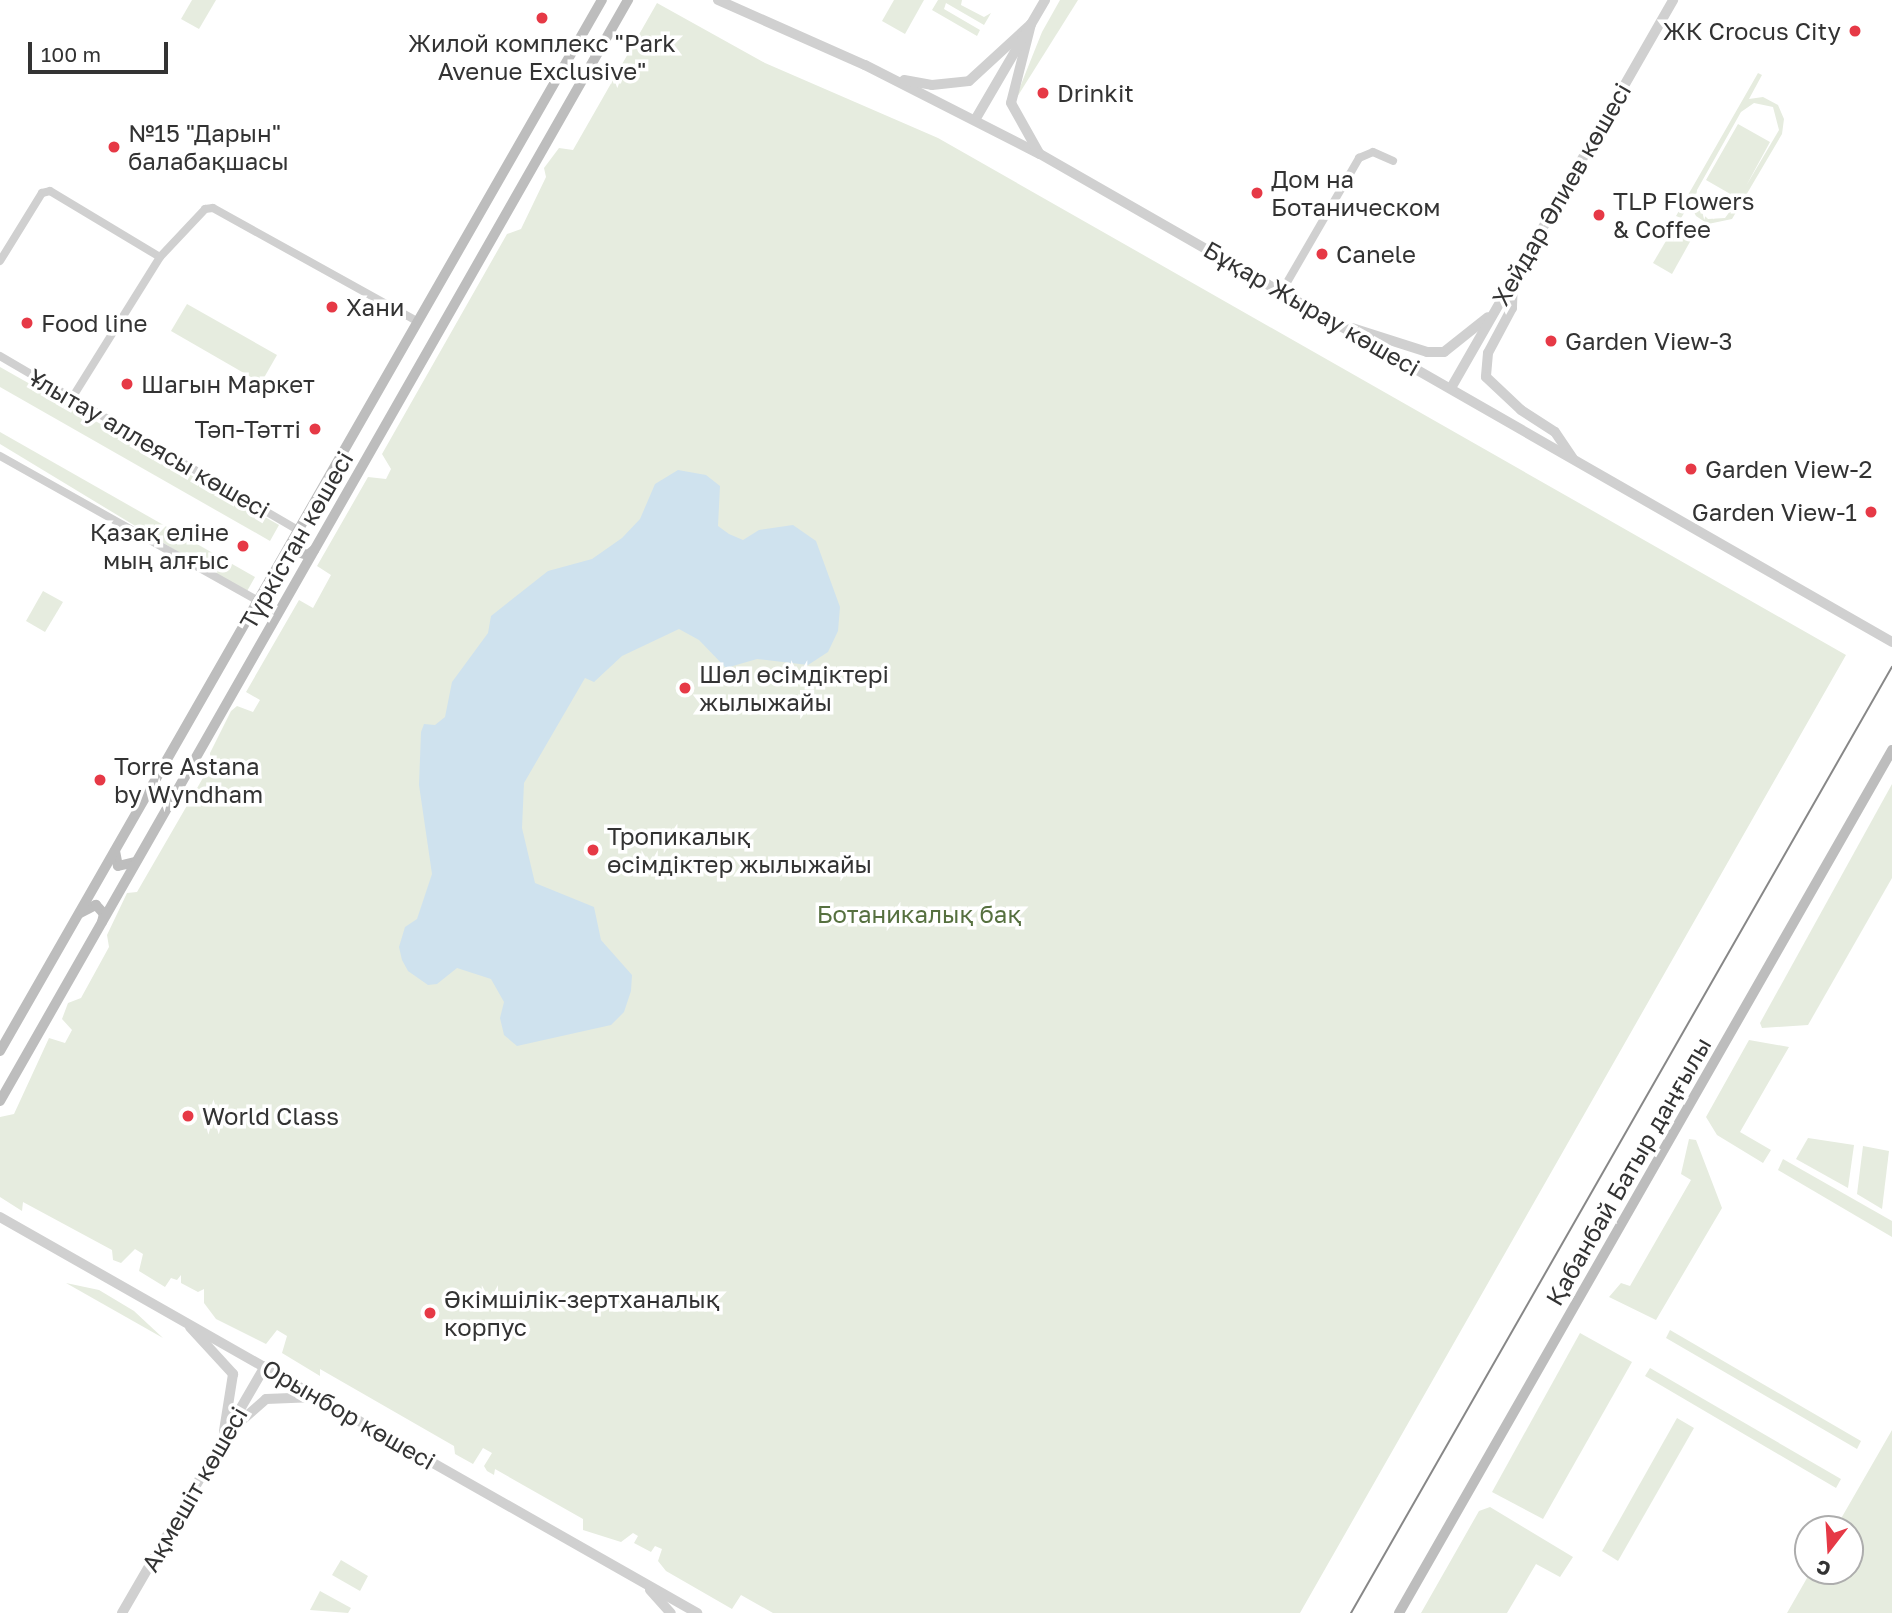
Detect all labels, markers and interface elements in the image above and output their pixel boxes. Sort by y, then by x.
marker: Жилой комплекс "Park Avenue Exclusive" [534,10,550,26]
place label: ЖК Crocus City [1663,17,1841,45]
marker: ЖК Crocus City [1847,23,1863,39]
scale bar [32,28,172,72]
place label: Жилой комплекс "Park Avenue Exclusive" [408,29,676,85]
text: 100 m [41,41,101,67]
street label: Хейдар Әлиев көшесі [1486,78,1636,310]
place label: Drinkit [1057,79,1134,107]
marker: Drinkit [1035,85,1051,101]
place label: №15 "Дарын" балабақшасы [128,119,289,175]
marker: №15 "Дарын" балабақшасы [106,139,122,155]
place label: Дом на Ботаническом [1271,165,1441,221]
marker: Дом на Ботаническом [1249,185,1265,201]
place label: TLP Flowers & Coffee [1613,187,1754,243]
marker: TLP Flowers & Coffee [1591,207,1607,223]
street label: Бұқар Жырау көшесі [1199,234,1425,382]
place label: Canele [1336,240,1416,268]
marker: Canele [1314,246,1330,262]
place label: Хани [346,293,404,321]
marker: Хани [324,299,340,315]
place label: Food line [41,309,147,337]
marker: Food line [19,315,35,331]
place label: Garden View-3 [1565,327,1733,355]
marker: Garden View-3 [1543,333,1559,349]
street label: Ұлытау аллеясы көшесі [23,362,275,524]
place label: Шагын Маркет [141,370,315,398]
marker: Шагын Маркет [119,376,135,392]
place label: Тәп-Тәтті [194,415,301,443]
marker: Тәп-Тәтті [307,421,323,437]
street label: Түркістан көшесі [233,446,359,634]
place label: Garden View-2 [1705,455,1872,483]
marker: Garden View-2 [1683,461,1699,477]
place label: Garden View-1 [1692,498,1857,526]
marker: Garden View-1 [1863,504,1879,520]
place label: Қазақ еліне мың алғыс [90,518,229,574]
marker: Қазақ еліне мың алғыс [235,538,251,554]
place label: Шөл өсімдіктері жылыжайы [699,660,889,716]
marker: Шөл өсімдіктері жылыжайы [677,680,693,696]
place label: Torre Astana by Wyndham [114,752,263,808]
marker: Torre Astana by Wyndham [92,772,108,788]
place label: Тропикалық өсімдіктер жылыжайы [607,822,872,878]
marker: Тропикалық өсімдіктер жылыжайы [585,842,601,858]
park label: Ботаникалық бақ [817,900,1021,928]
street label: Қабанбай Батыр даңғылы [1539,1032,1717,1310]
place label: World Class [202,1102,339,1130]
marker: World Class [180,1108,196,1124]
place label: Әкімшілік-зертханалық корпус [444,1285,720,1341]
marker: Әкімшілік-зертханалық корпус [422,1305,438,1321]
street label: Орынбор көшесі [257,1353,441,1475]
street label: Ақмешіт көшесі [135,1401,253,1577]
north arrow [1794,1515,1864,1585]
text: С [1813,1556,1833,1582]

